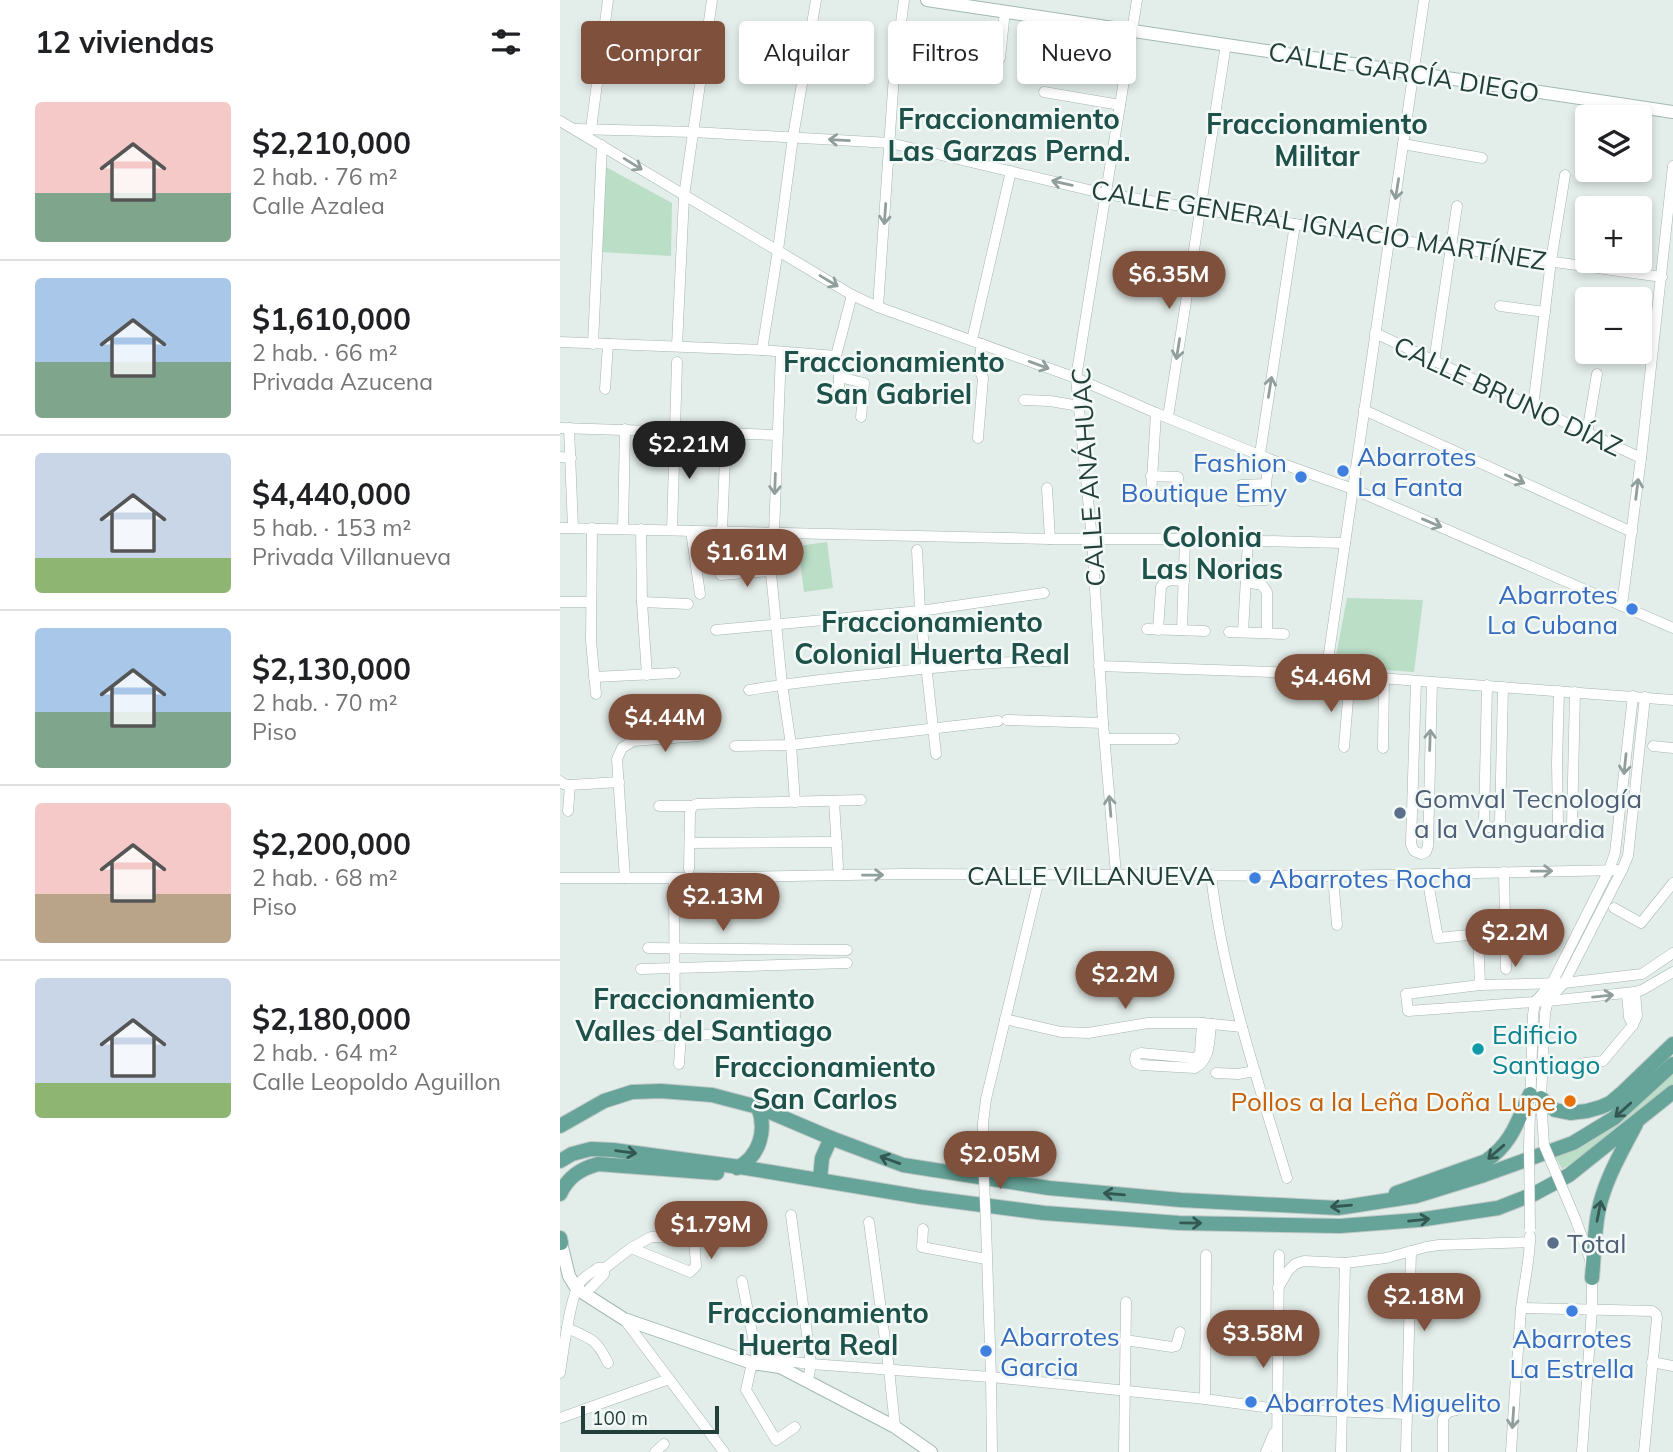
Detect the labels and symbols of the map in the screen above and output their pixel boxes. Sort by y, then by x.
street label: CALLE GARCÍA DIEGO [1266,34,1542,110]
district label: Fraccionamiento Las Garzas Pernd. [887,101,1131,168]
district label: Fraccionamiento Militar [1206,106,1428,173]
one-way arrow [828,133,851,146]
one-way arrow [623,158,643,172]
street label: CALLE GENERAL IGNACIO MARTÍNEZ [1089,173,1549,277]
one-way arrow [1051,176,1074,190]
one-way arrow [1390,177,1403,200]
one-way arrow [878,202,891,225]
pin: $6.35M [1112,252,1226,311]
one-way arrow [818,274,838,288]
street label: CALLE BRUNO DÍAZ [1389,329,1627,463]
one-way arrow [1171,337,1184,360]
district label: Fraccionamiento San Gabriel [783,344,1005,411]
one-way arrow [1028,360,1050,372]
street label: CALLE ANÁHUAC [1064,366,1112,588]
one-way arrow [1264,376,1277,399]
pin: $2.21M [632,421,746,481]
place label: Abarrotes La Fanta [1357,440,1477,503]
place label: Fashion Boutique Emy [1121,446,1287,509]
marker: Abarrotes La Fanta [1335,463,1351,479]
marker: Fashion Boutique Emy [1293,469,1309,485]
one-way arrow [769,472,782,495]
one-way arrow [1504,473,1526,486]
one-way arrow [1631,478,1644,501]
one-way arrow [1421,517,1442,530]
district label: Colonia Las Norias [1141,519,1283,586]
pin: $1.61M [690,530,804,589]
place label: Abarrotes La Cubana [1487,578,1618,641]
marker: Abarrotes La Cubana [1624,601,1640,617]
district label: Fraccionamiento Colonial Huerta Real [794,604,1070,671]
pin: $4.46M [1274,654,1388,714]
pin: $4.44M [608,694,722,754]
one-way arrow [1424,729,1437,752]
one-way arrow [1619,752,1632,775]
place label: Gomval Tecnología a la Vanguardia [1414,782,1642,845]
one-way arrow [1103,795,1116,818]
marker: Gomval Tecnología a la Vanguardia [1392,805,1408,821]
street label: CALLE VILLANUEVA [967,859,1215,892]
place label: Abarrotes Rocha [1269,862,1472,895]
one-way arrow [1530,864,1553,878]
one-way arrow [861,868,884,882]
marker: Abarrotes Rocha [1247,870,1263,886]
pin: $2.13M [666,874,780,933]
pin: $2.2M [1466,909,1564,969]
pin: $2.2M [1076,951,1174,1011]
district label: Fraccionamiento Valles del Santiago [575,981,832,1048]
one-way arrow [1591,989,1614,1002]
place label: Edificio Santiago [1492,1018,1600,1081]
marker: Edificio Santiago [1470,1041,1486,1057]
district label: Fraccionamiento San Carlos [714,1049,936,1116]
place label: Pollos a la Leña Doña Lupe [1231,1085,1556,1118]
marker: Pollos a la Leña Doña Lupe [1562,1093,1578,1109]
one-way arrow [1614,1102,1632,1118]
pin: $2.05M [943,1132,1057,1191]
one-way arrow [1487,1144,1505,1160]
one-way arrow [614,1145,637,1158]
one-way arrow [879,1153,901,1165]
one-way arrow [1104,1187,1126,1200]
one-way arrow [1330,1200,1353,1213]
one-way arrow [1593,1200,1607,1223]
pin: $1.79M [654,1202,768,1261]
one-way arrow [1407,1213,1429,1226]
one-way arrow [1180,1217,1203,1230]
place label: Total [1567,1227,1626,1260]
marker: Total [1545,1235,1561,1251]
pin: $2.18M [1367,1274,1481,1333]
district label: Fraccionamiento Huerta Real [707,1295,929,1362]
marker: Abarrotes La Estrella [1564,1303,1580,1319]
pin: $3.58M [1206,1310,1320,1370]
place label: Abarrotes Garcia [1000,1320,1120,1383]
place label: Abarrotes La Estrella [1510,1322,1634,1385]
marker: Abarrotes Garcia [978,1343,994,1359]
place label: Abarrotes Miguelito [1265,1386,1501,1419]
marker: Abarrotes Miguelito [1243,1394,1259,1410]
scale bar [581,1403,719,1435]
one-way arrow [1506,1407,1519,1429]

